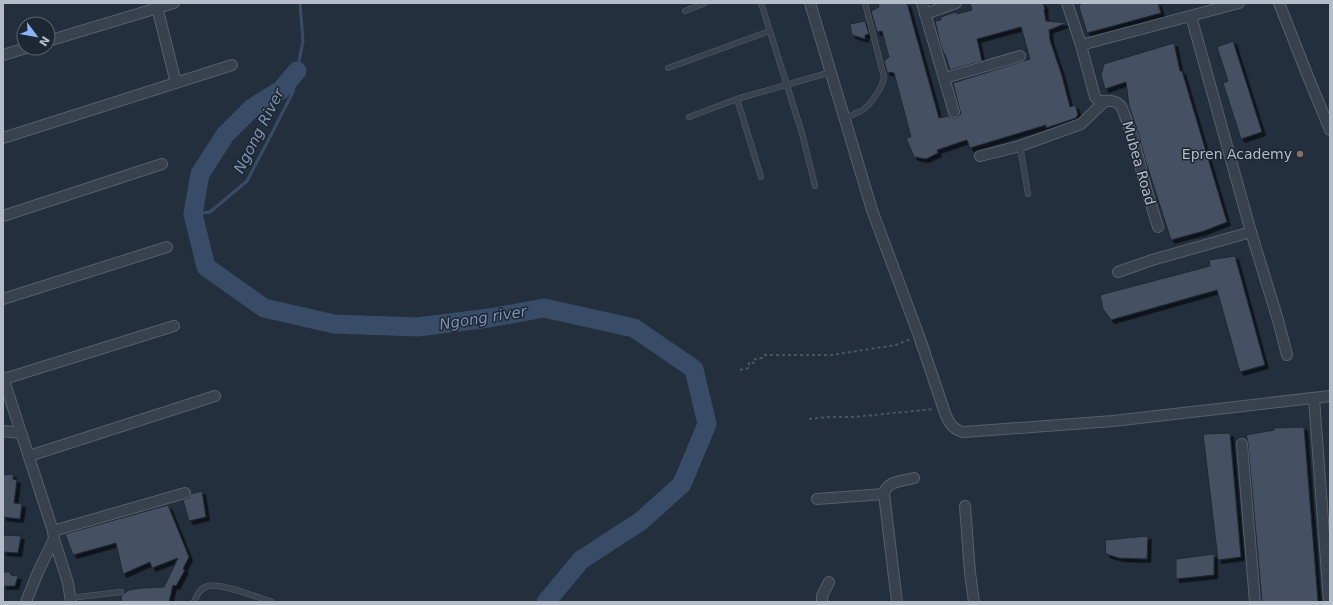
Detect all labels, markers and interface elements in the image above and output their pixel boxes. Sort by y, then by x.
north arrow [16,16,56,56]
text: N [36,34,52,48]
water label: Ngong River [230,85,288,176]
street label: Mubea Road [1119,119,1159,207]
place label: Epren Academy [1182,146,1292,162]
marker: Epren Academy [1295,149,1305,159]
water label: Ngong river [438,302,529,334]

